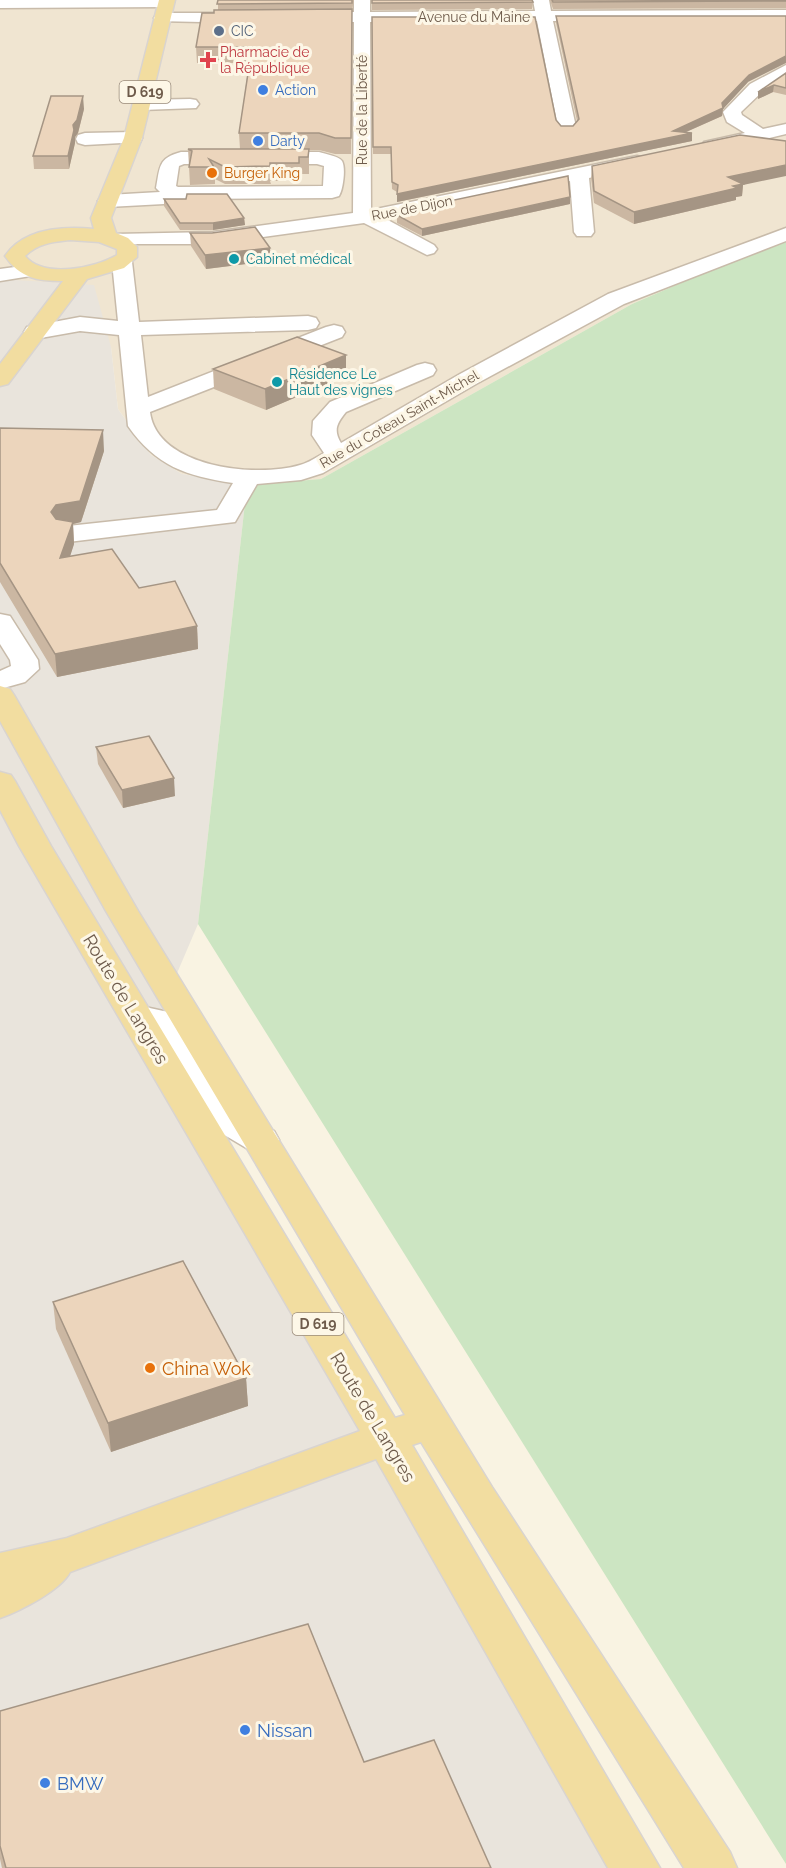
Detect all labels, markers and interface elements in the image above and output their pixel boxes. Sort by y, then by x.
street label: Avenue du Maine [418,9,530,25]
place label: CIC [231,23,254,39]
marker: CIC [212,24,226,38]
place label: Pharmacie de la République [220,44,310,76]
marker: Pharmacie de la République [201,53,215,67]
street label: Rue de la Liberté [354,55,370,165]
road number: D 619 [120,81,170,103]
place label: Action [275,82,316,98]
marker: Action [256,83,270,97]
place label: Darty [270,133,305,149]
marker: Darty [251,134,265,148]
place label: Burger King [224,165,300,181]
marker: Burger King [205,166,219,180]
street label: Rue de Dijon [370,192,454,224]
place label: Cabinet médical [246,251,352,267]
marker: Cabinet médical [227,252,241,266]
place label: Résidence Le Haut des vignes [289,366,393,398]
street label: Rue du Coteau Saint-Michel [317,367,481,471]
marker: Résidence Le Haut des vignes [270,375,284,389]
street label: Route de Langres [79,930,173,1068]
road number: D 619 [292,1313,344,1335]
street label: Route de Langres [326,1348,420,1486]
place label: China Wok [162,1358,251,1379]
marker: China Wok [143,1361,157,1375]
place label: Nissan [257,1720,313,1741]
marker: Nissan [238,1723,252,1737]
place label: BMW [57,1773,104,1794]
marker: BMW [38,1776,52,1790]

